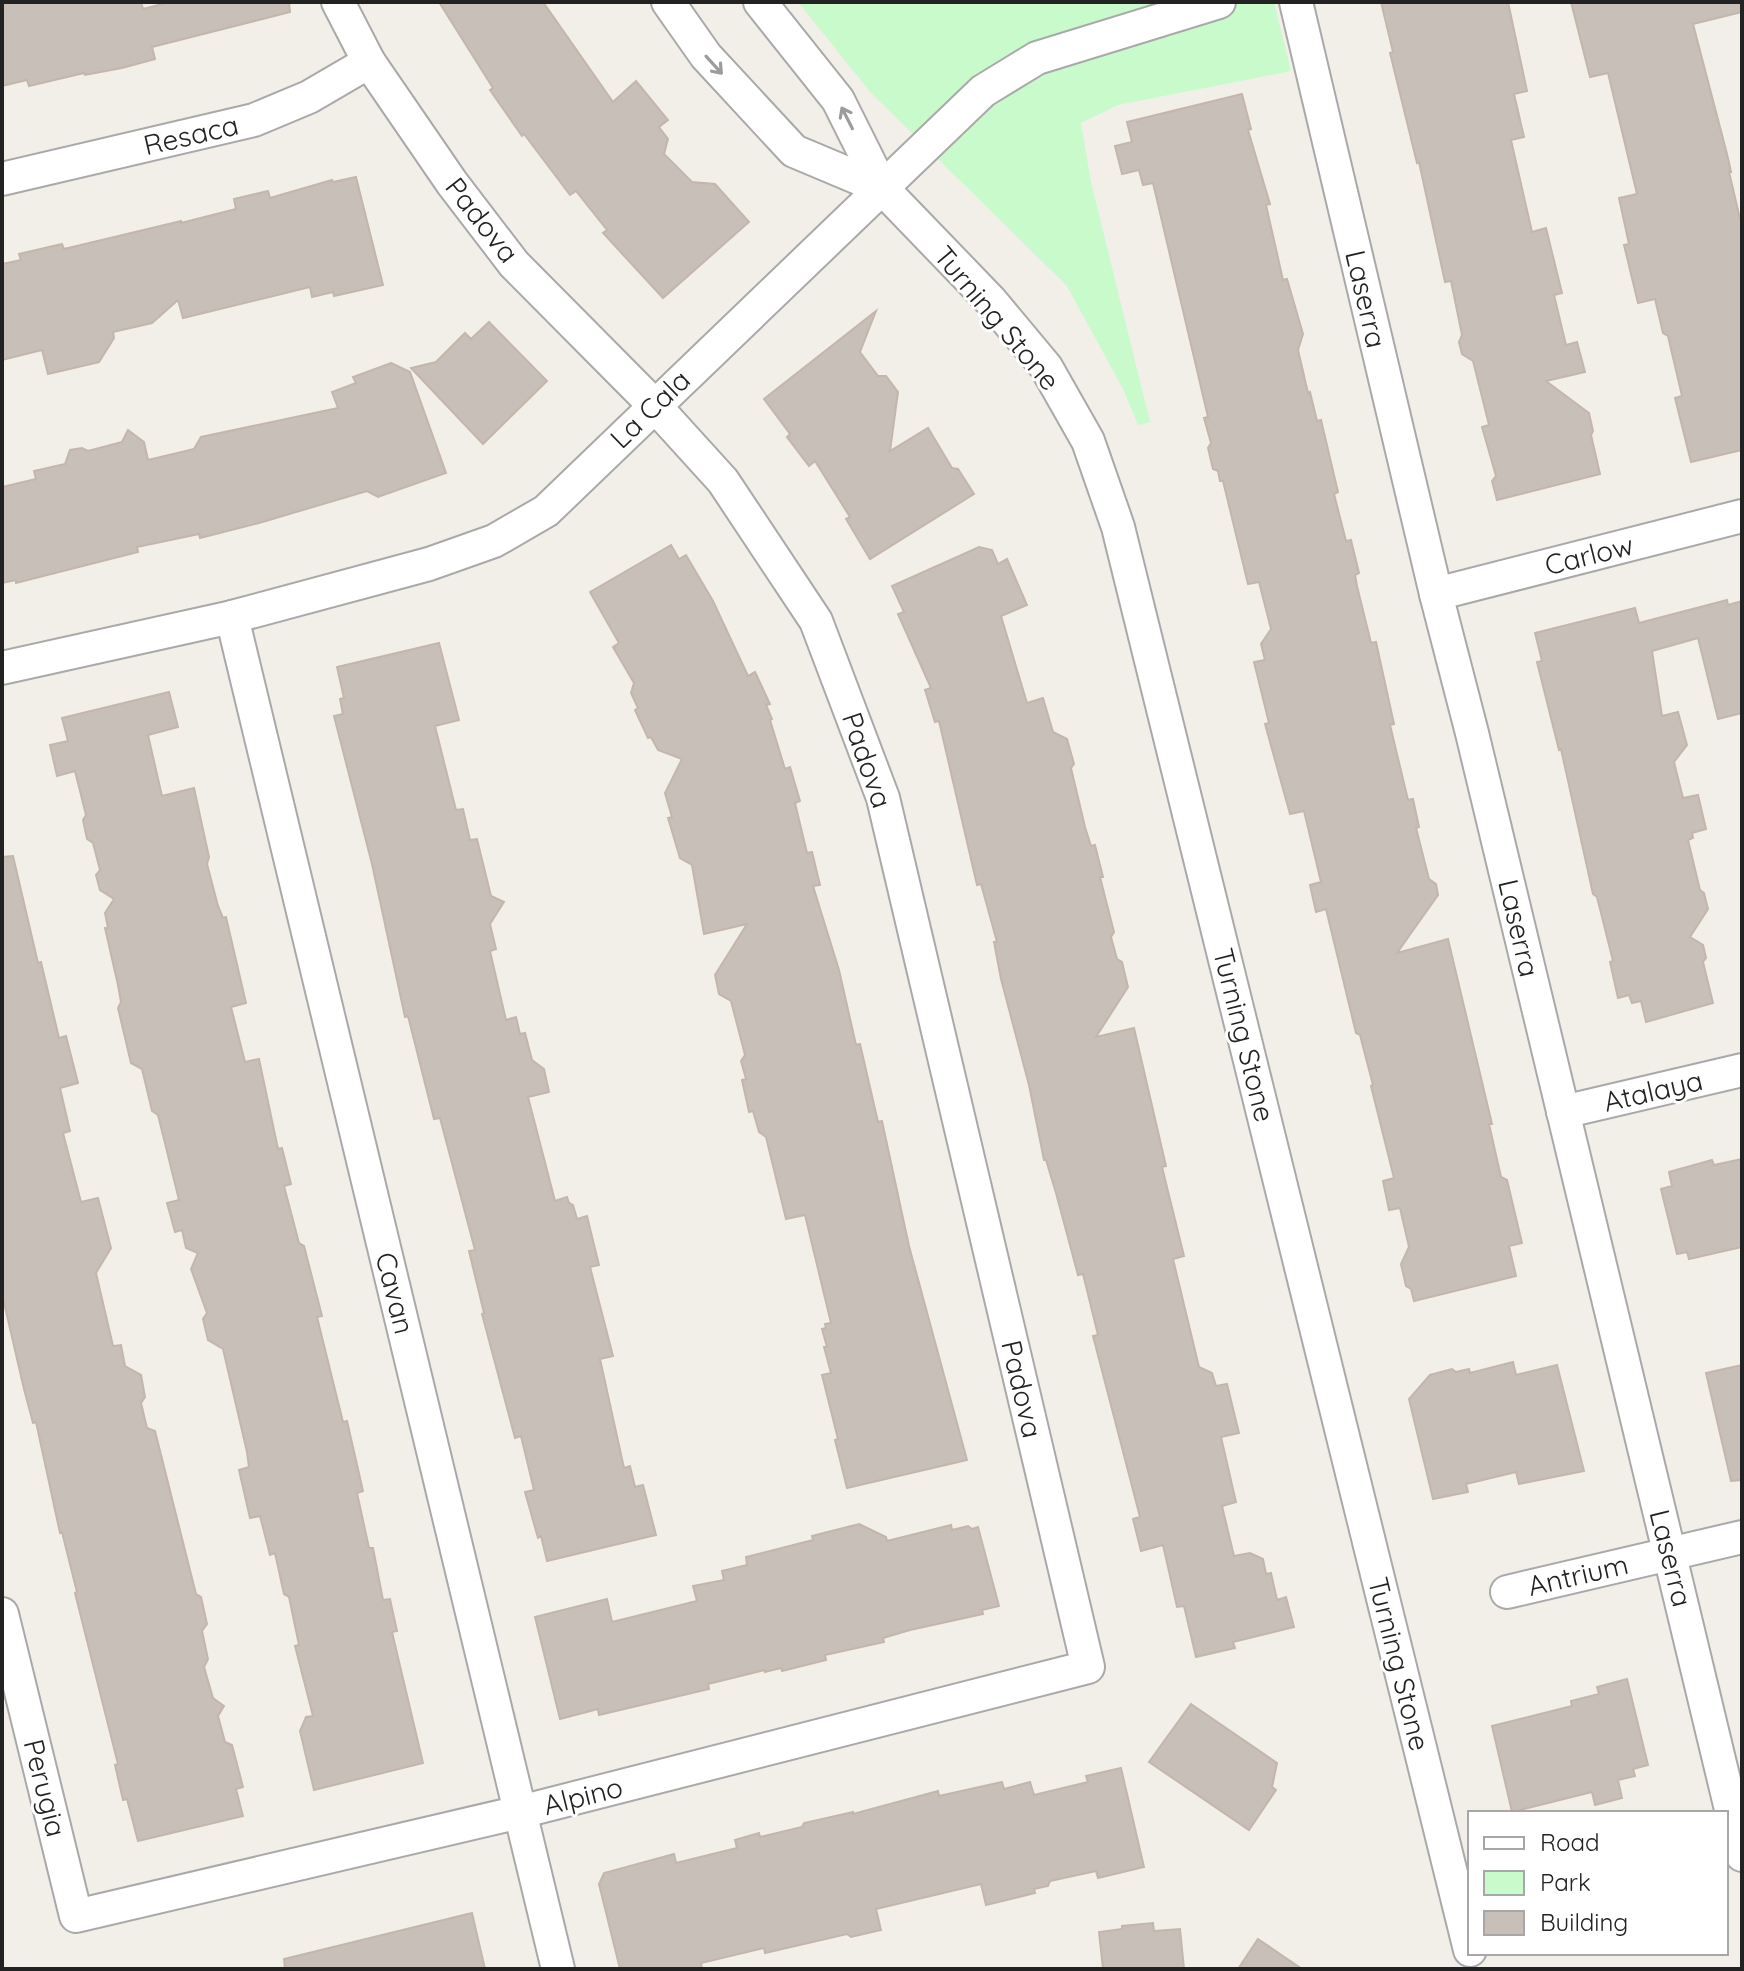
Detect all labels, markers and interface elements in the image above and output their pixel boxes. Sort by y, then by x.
one-way arrow [704,54,723,75]
one-way arrow [839,106,854,130]
street label: Resaca [140,107,242,162]
street label: Padova [438,170,527,269]
street label: Turning Stone [927,238,1068,397]
street label: Laserra [1338,247,1395,351]
street label: La Cala [602,362,697,455]
street label: Carlow [1541,527,1637,582]
street label: Padova [835,707,900,812]
street label: Laserra [1491,876,1548,980]
street label: Turning Stone [1206,944,1283,1125]
street label: Atalaya [1600,1062,1706,1119]
street label: Cavan [368,1248,422,1337]
street label: Padova [994,1337,1051,1441]
street label: Laserra [1643,1506,1700,1610]
street label: Antrium [1524,1546,1632,1603]
street label: Turning Stone [1361,1573,1438,1754]
street label: Perugia [17,1736,74,1840]
street label: Alpino [540,1769,626,1822]
legend [1468,1811,1728,1955]
text: Road [1540,1827,1600,1857]
text: Park [1540,1867,1591,1897]
text: Building [1540,1907,1628,1937]

